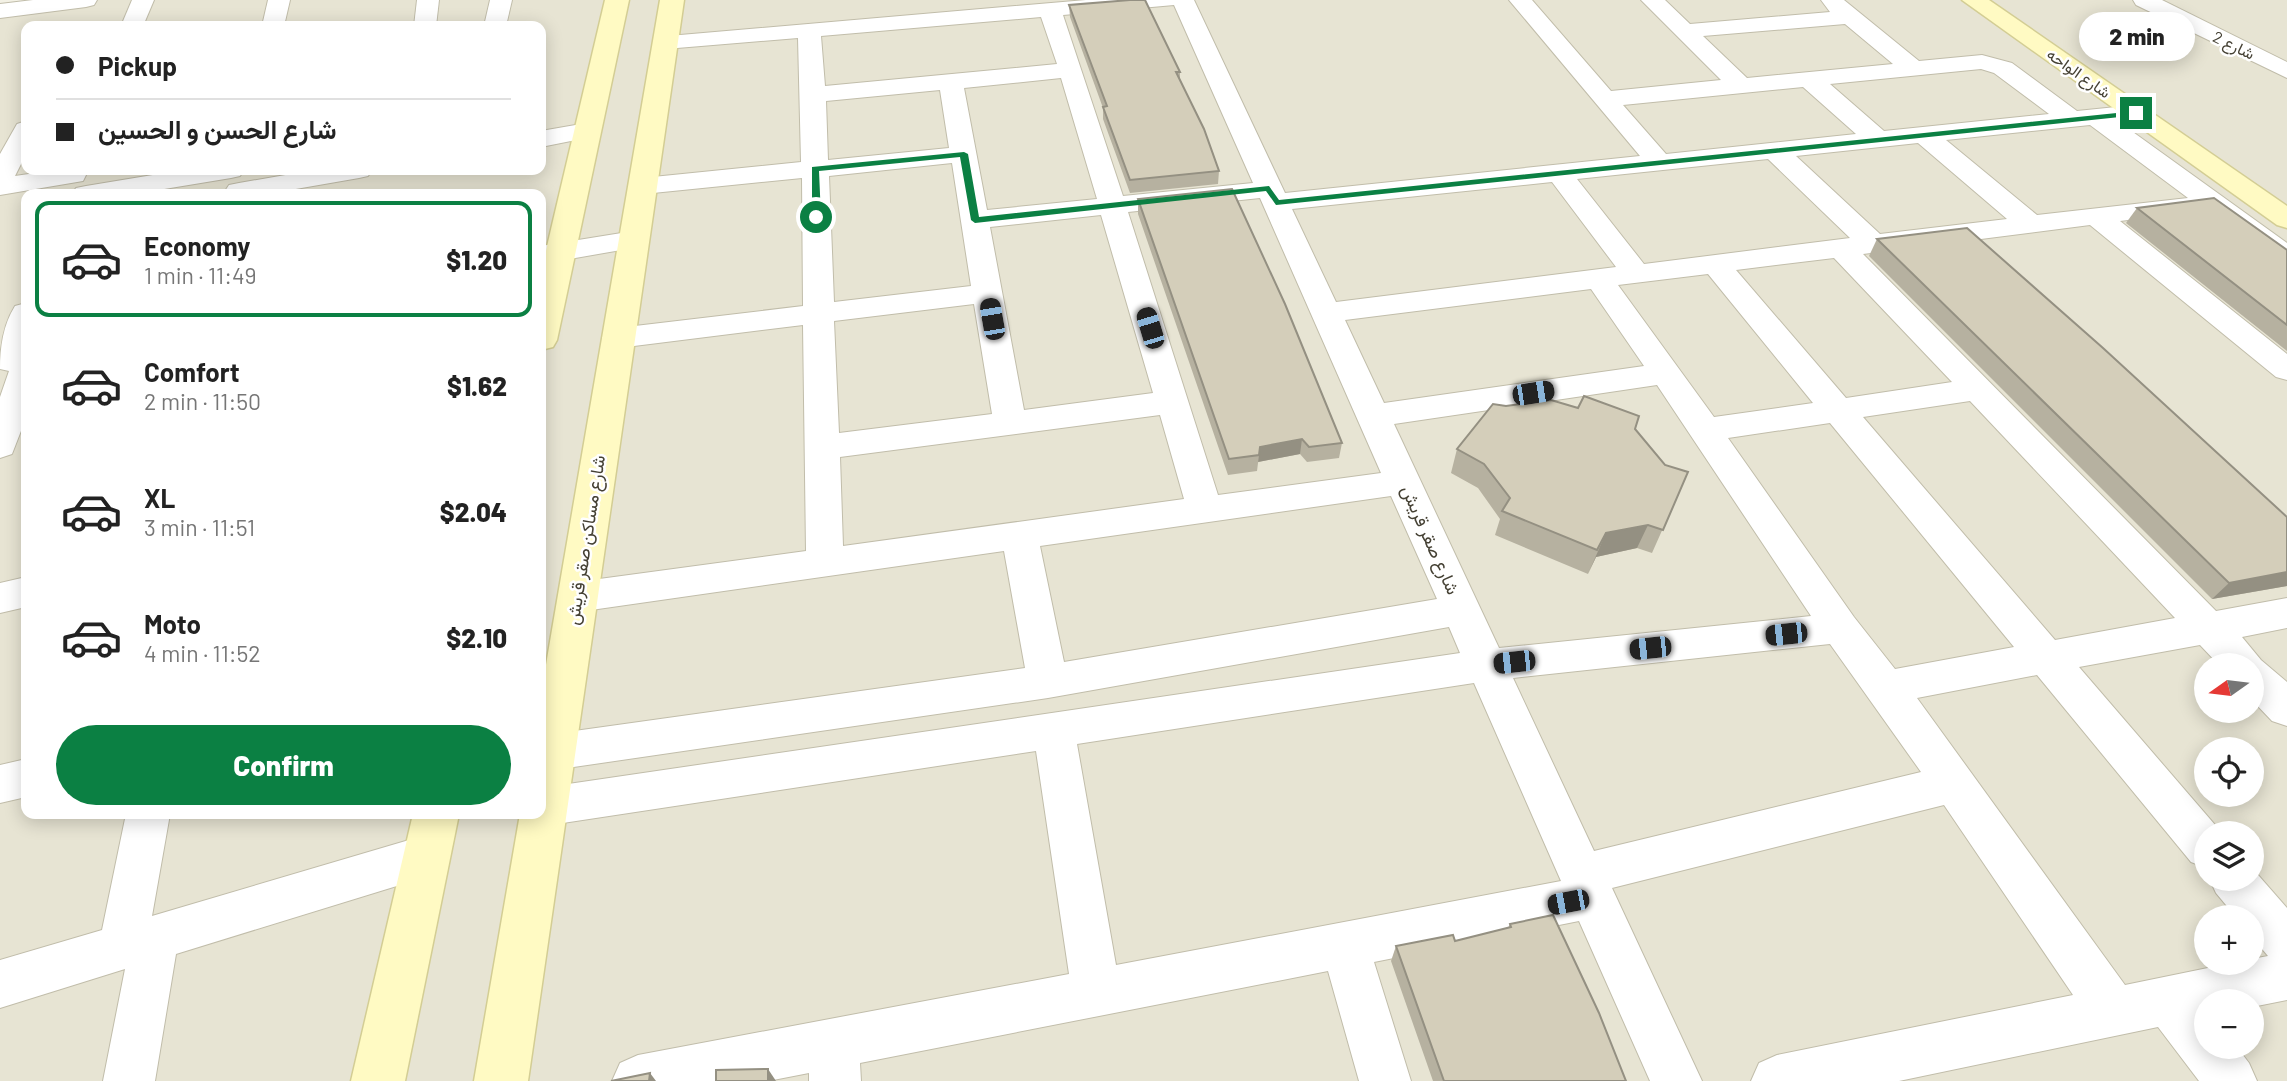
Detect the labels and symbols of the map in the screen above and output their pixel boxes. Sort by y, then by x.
callout: 2 min [2078,11,2194,60]
street label: شارع 2 [2209,26,2258,65]
street label: شارع الواحه [2042,44,2115,104]
route end [2120,97,2152,129]
route start [800,201,832,233]
car [979,296,1006,342]
car [1134,305,1167,351]
car [1511,379,1556,407]
street label: شارع مساكن صقر قريش [561,453,611,627]
street label: شارع صقر قريش [1395,481,1465,599]
car [1765,621,1808,647]
car [1629,635,1672,661]
car [1493,649,1536,675]
north arrow [2194,653,2264,723]
car [1546,888,1591,916]

